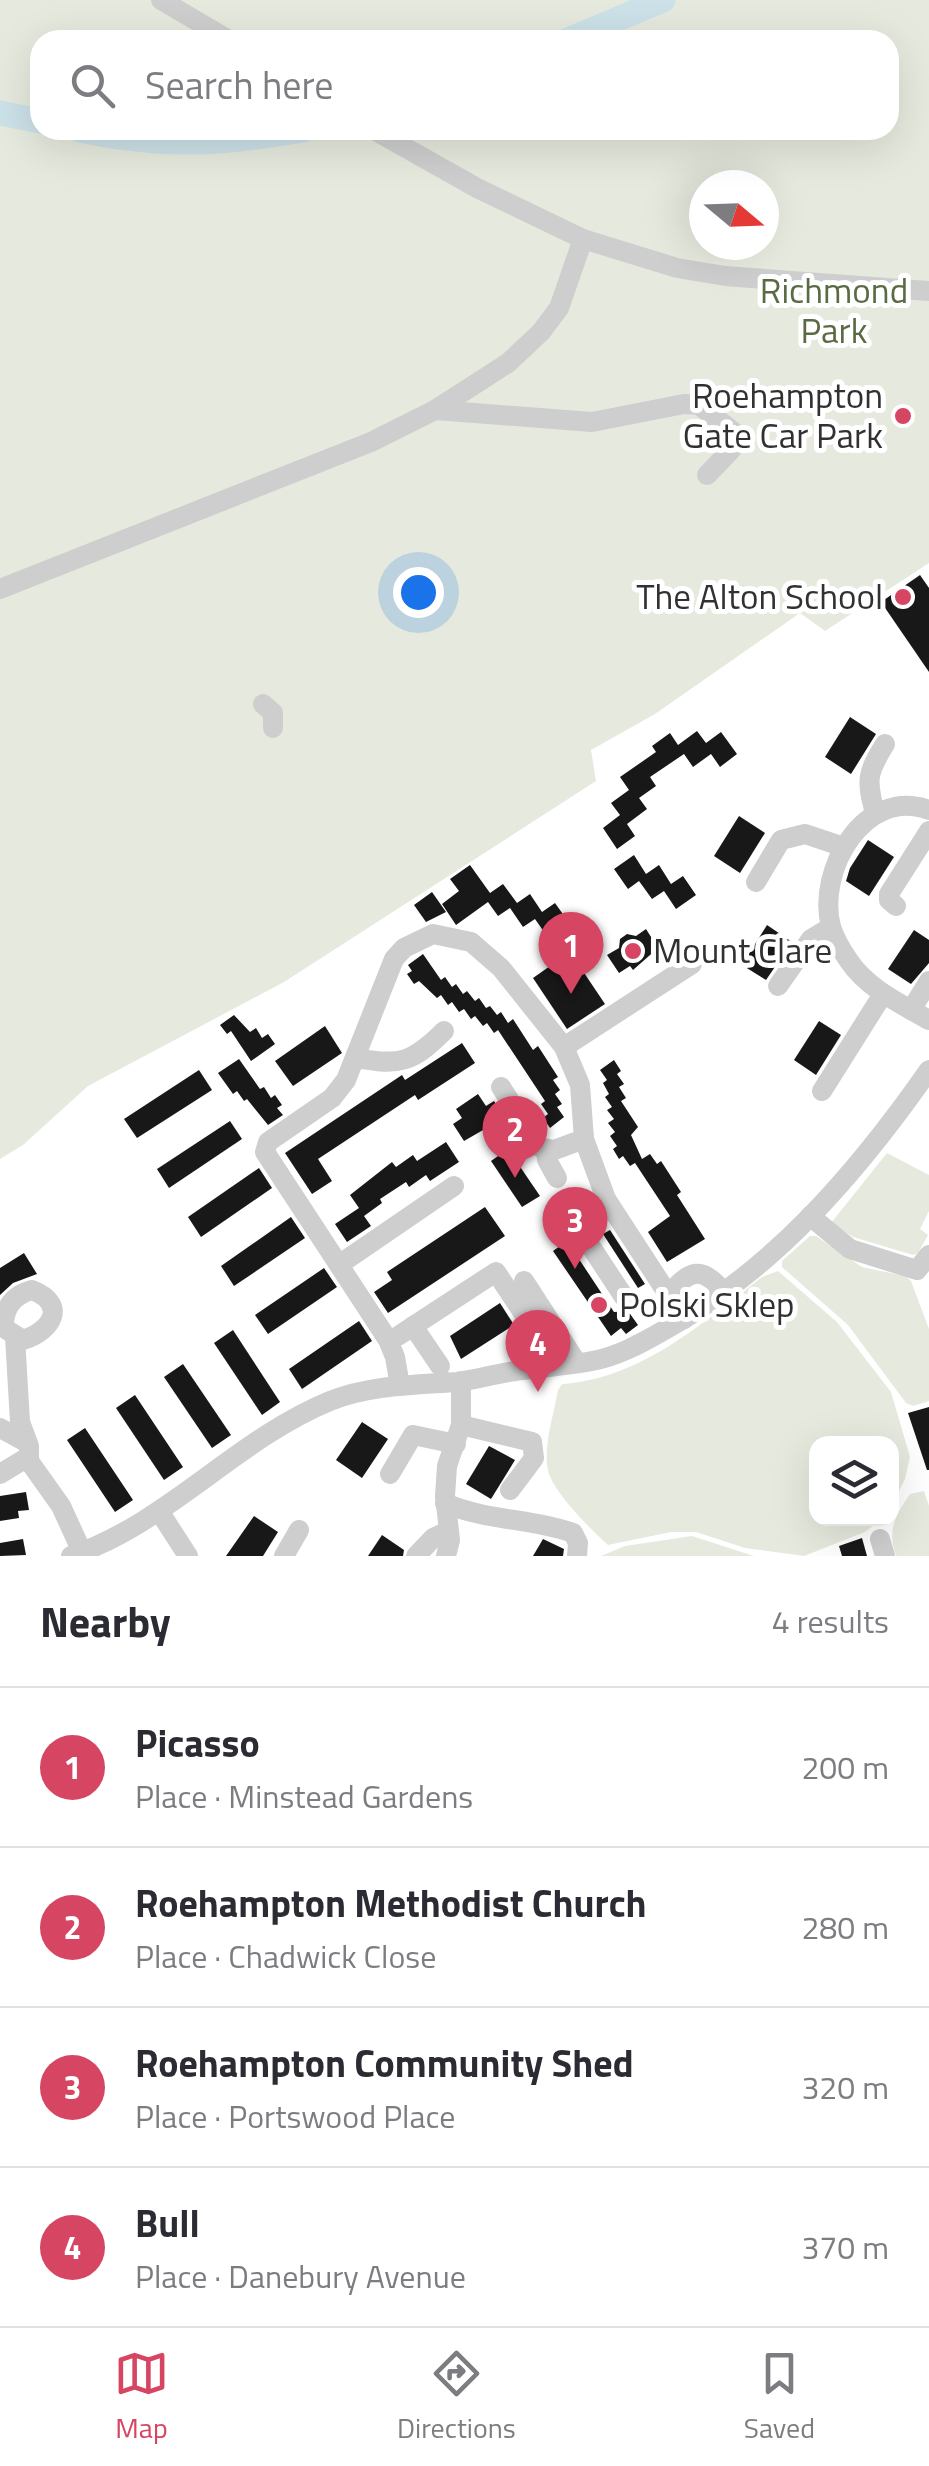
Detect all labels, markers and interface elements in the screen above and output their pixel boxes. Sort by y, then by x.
search box [30,30,899,140]
text: Search here [145,56,333,114]
icon: search [65,58,120,113]
north arrow [689,170,779,260]
park label: Richmond Park [760,263,908,357]
place label: Roehampton Gate Car Park [683,368,883,462]
marker: Roehampton Gate Car Park [892,405,914,427]
your location [393,567,444,618]
place label: The Alton School [636,569,883,623]
marker: The Alton School [892,586,914,608]
pin: 1 [538,912,604,994]
place label: Mount Clare [653,923,832,977]
marker: Mount Clare [622,940,644,962]
pin: 2 [482,1096,548,1178]
pin: 3 [542,1186,608,1269]
place label: Polski Sklep [619,1277,795,1331]
marker: Polski Sklep [588,1294,610,1316]
pin: 4 [506,1310,570,1392]
map controls [809,1436,899,1526]
button: layers [809,1436,899,1526]
text: Nearby [40,1589,171,1653]
text: 4 results [772,1597,889,1645]
text: Picasso [135,1714,260,1772]
text: 1 [64,1743,81,1791]
text: 200 m [801,1743,889,1791]
text: Place · Minstead Gardens [135,1772,473,1820]
text: Roehampton Methodist Church [135,1874,647,1932]
text: 2 [64,1903,81,1951]
text: 280 m [801,1903,889,1951]
text: Place · Chadwick Close [135,1932,436,1980]
text: Roehampton Community Shed [135,2034,634,2092]
text: 3 [64,2063,81,2111]
text: 320 m [801,2063,889,2111]
text: Place · Portswood Place [135,2092,455,2140]
text: Bull [135,2194,200,2252]
text: 4 [64,2223,81,2271]
text: 370 m [801,2223,889,2271]
text: Place · Danebury Avenue [135,2252,466,2300]
tab: Map [114,2346,169,2449]
tab: Directions [397,2346,516,2449]
tab: Saved [744,2346,815,2449]

